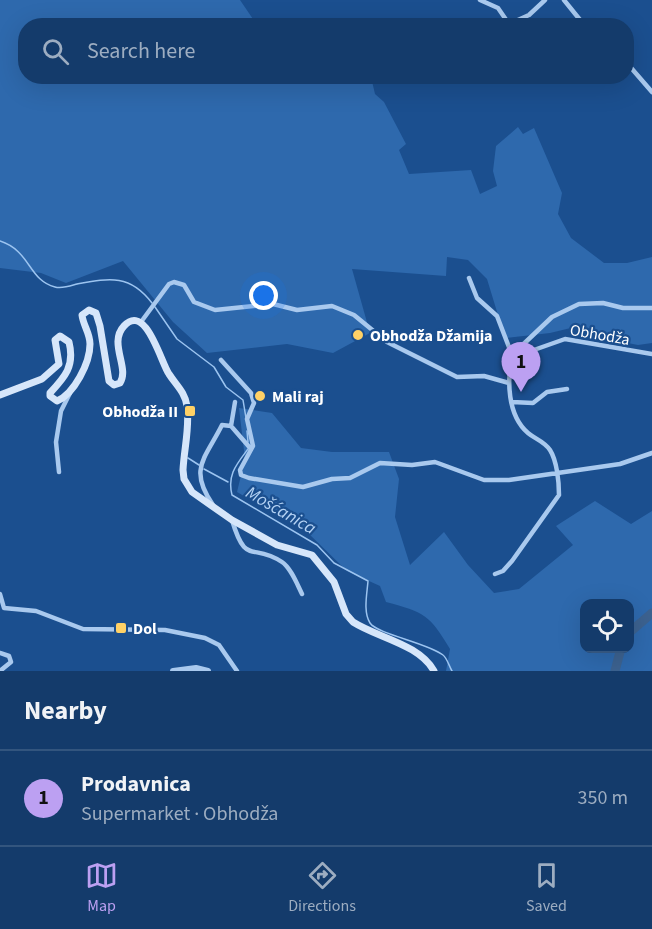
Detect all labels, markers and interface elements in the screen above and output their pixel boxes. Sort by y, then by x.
search box [18,18,634,84]
icon: search [39,35,72,68]
text: Search here [87,35,195,67]
your location [249,281,278,310]
street label: Obhodža [568,319,631,351]
place label: Obhodža Džamija [370,325,493,347]
marker: Obhodža Džamija [351,328,365,342]
pin: 1 [502,342,540,392]
place label: Mali raj [272,386,324,408]
marker: Mali raj [253,389,267,403]
place label: Obhodža II [102,401,178,423]
marker: Obhodža II [183,404,197,418]
water label: Mošćanica [241,480,321,541]
map controls [580,599,634,653]
button: locate [580,599,634,653]
place label: Dol [133,618,157,640]
marker: Dol [114,621,128,635]
text: Nearby [24,692,107,729]
text: Prodavnica [81,768,191,800]
text: 1 [38,784,49,812]
text: 350 m [578,784,628,812]
text: Supermarket · Obhodža [81,800,278,828]
tab: Map [85,859,118,917]
tab: Directions [288,859,356,917]
tab: Saved [526,859,567,917]

